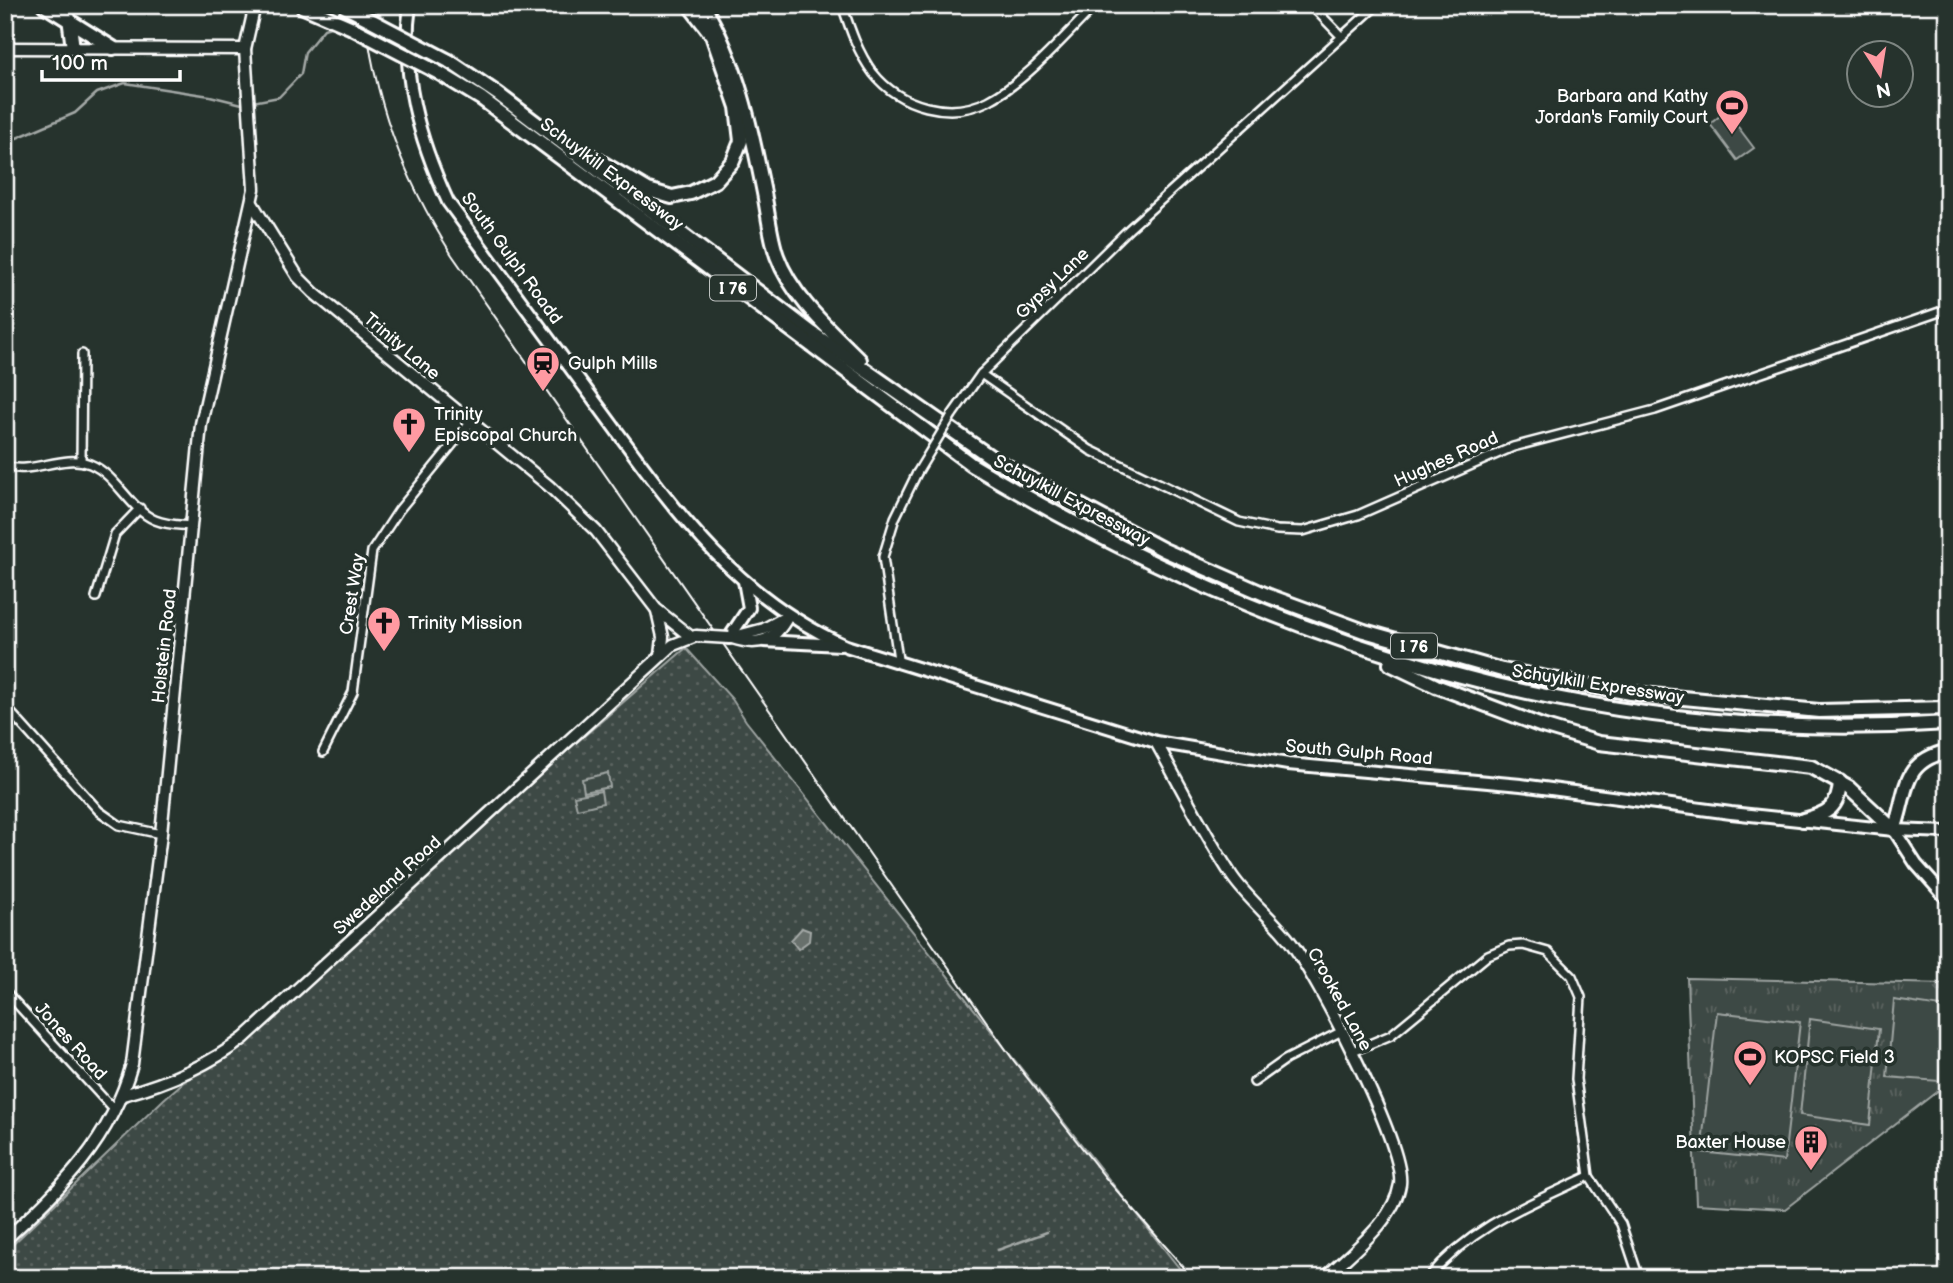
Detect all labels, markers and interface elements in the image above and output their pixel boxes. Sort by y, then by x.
scale bar [42,38,180,82]
north arrow [1844,38,1914,108]
text: 100 m [52,51,108,76]
text: N [1874,76,1893,102]
place label: Barbara and Kathy Jordan's Family Court [1535,86,1709,128]
sports icon: Barbara and Kathy Jordan's Family Court [1713,87,1751,136]
street label: Schuylkill Expressway [536,114,688,236]
street label: South Gulph Roadd [457,188,567,328]
street label: Gypsy Lane [1011,243,1094,323]
road number: I 76 [710,276,756,300]
street label: Trinity Lane [359,308,444,385]
station icon: Gulph Mills [524,344,562,393]
place label: Gulph Mills [568,353,658,374]
place label: Trinity Episcopal Church [434,404,577,446]
church icon: Trinity Episcopal Church [390,405,428,454]
street label: Hughes Road [1391,427,1501,492]
street label: Schuylkill Expressway [990,450,1154,551]
street label: Crest Way [336,551,369,636]
street label: Holstein Road [148,588,181,704]
church icon: Trinity Mission [365,604,403,653]
place label: Trinity Mission [408,613,523,634]
road number: I 76 [1391,634,1437,659]
street label: Schuylkill Expressway [1510,661,1686,709]
street label: South Gulph Road [1285,736,1433,769]
street label: Swedeland Road [329,832,445,939]
street label: Crooked Lane [1303,944,1377,1055]
street label: Jones Road [30,998,111,1085]
sports icon: KOPSC Field 3 [1731,1038,1769,1087]
place label: KOPSC Field 3 [1774,1047,1895,1068]
building icon: Baxter House [1792,1123,1830,1172]
place label: Baxter House [1675,1132,1786,1153]

